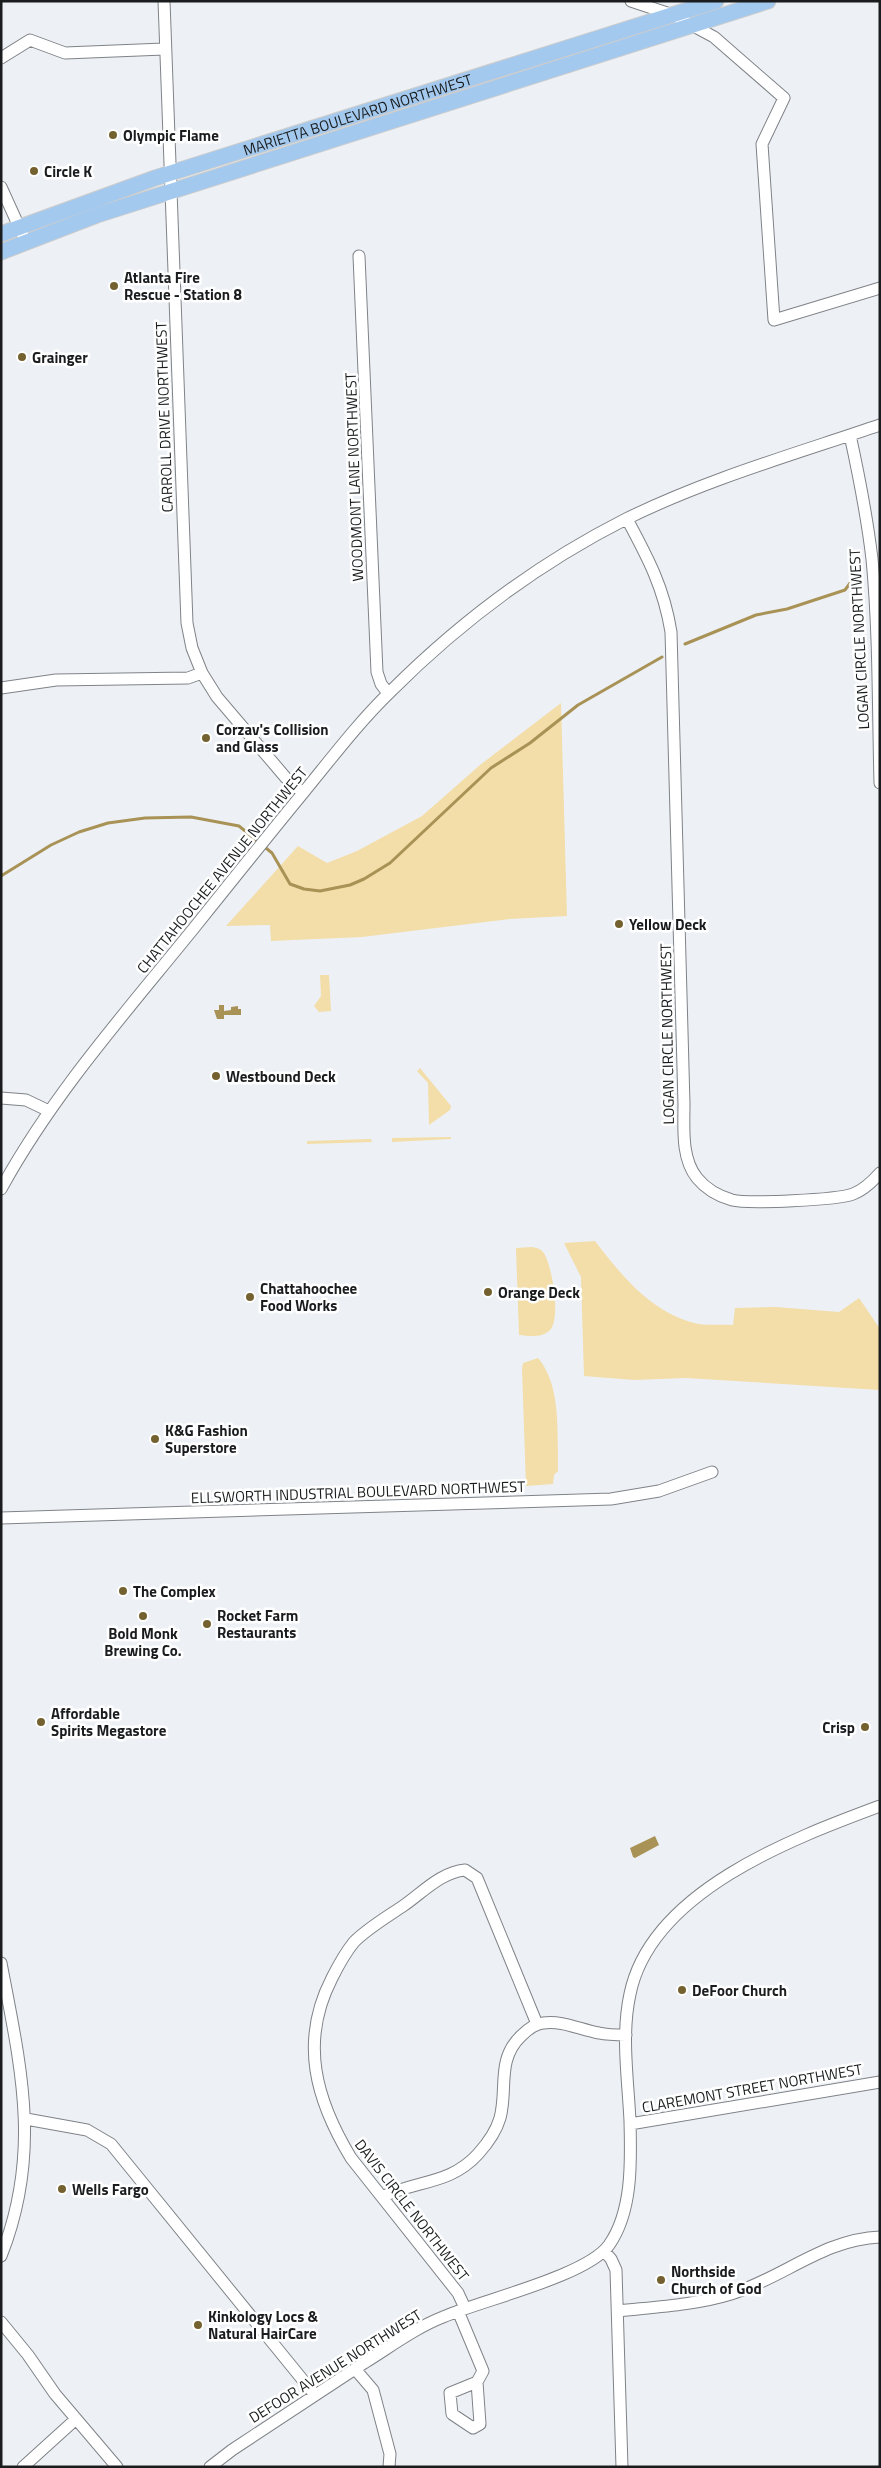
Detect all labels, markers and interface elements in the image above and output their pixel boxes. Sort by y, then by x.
street label: MARIETTA BOULEVARD NORTHWEST [240,67,475,161]
place label: Olympic Flame [123,124,219,147]
marker: Olympic Flame [107,129,119,141]
place label: Circle K [44,160,92,183]
marker: Circle K [28,165,40,177]
place label: Atlanta Fire Rescue - Station 8 [124,266,242,306]
marker: Atlanta Fire Rescue - Station 8 [108,280,120,292]
street label: CARROLL DRIVE NORTHWEST [149,321,179,513]
place label: Grainger [32,346,88,369]
marker: Grainger [16,351,28,363]
street label: WOODMONT LANE NORTHWEST [339,372,369,582]
street label: LOGAN CIRCLE NORTHWEST [843,548,875,730]
place label: Corzav's Collision and Glass [216,718,329,758]
marker: Corzav's Collision and Glass [200,732,212,744]
street label: CHATTAHOOCHEE AVENUE NORTHWEST [131,762,313,978]
place label: Yellow Deck [629,913,707,936]
marker: Yellow Deck [613,918,625,930]
street label: LOGAN CIRCLE NORTHWEST [654,943,680,1125]
place label: Westbound Deck [226,1065,336,1088]
marker: Westbound Deck [210,1070,222,1082]
place label: Chattahoochee Food Works [260,1277,358,1317]
place label: Orange Deck [498,1281,580,1304]
marker: Orange Deck [482,1286,494,1298]
marker: Chattahoochee Food Works [244,1291,256,1303]
place label: K&G Fashion Superstore [165,1419,248,1459]
marker: K&G Fashion Superstore [149,1433,161,1445]
street label: ELLSWORTH INDUSTRIAL BOULEVARD NORTHWEST [191,1475,526,1509]
place label: The Complex [133,1580,216,1603]
marker: The Complex [117,1585,129,1597]
place label: Rocket Farm Restaurants [217,1604,298,1644]
marker: Bold Monk Brewing Co. [137,1610,149,1622]
marker: Rocket Farm Restaurants [201,1618,213,1630]
place label: Bold Monk Brewing Co. [104,1622,182,1662]
place label: Affordable Spirits Megastore [51,1702,167,1742]
marker: Affordable Spirits Megastore [35,1716,47,1728]
place label: Crisp [822,1716,855,1739]
marker: Crisp [859,1721,871,1733]
place label: DeFoor Church [692,1979,787,2002]
marker: DeFoor Church [676,1984,688,1996]
street label: CLAREMONT STREET NORTHWEST [640,2057,864,2119]
street label: DAVIS CIRCLE NORTHWEST [349,2134,475,2286]
place label: Wells Fargo [72,2178,149,2201]
marker: Wells Fargo [56,2183,68,2195]
place label: Northside Church of God [671,2260,762,2300]
marker: Northside Church of God [655,2274,667,2286]
street label: DEFOOR AVENUE NORTHWEST [244,2303,426,2429]
place label: Kinkology Locs & Natural HairCare [208,2305,319,2345]
marker: Kinkology Locs & Natural HairCare [192,2319,204,2331]

